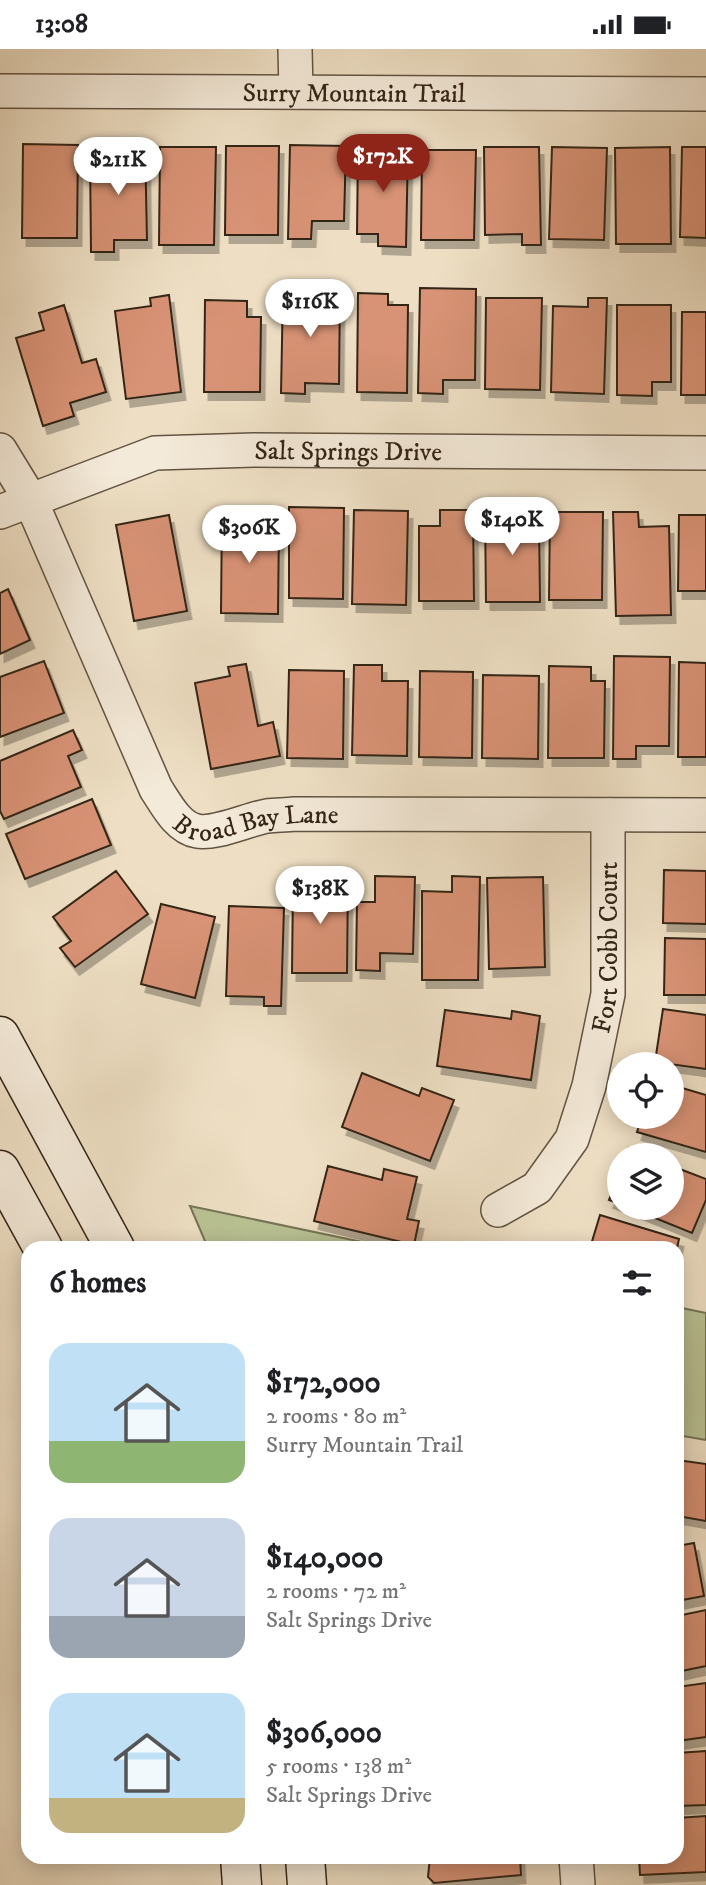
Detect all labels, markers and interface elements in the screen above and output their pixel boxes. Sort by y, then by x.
text: 13:08 [35,8,88,41]
street label: Surry Mountain Trail [242,77,466,111]
pin: $172K [334,135,432,194]
pin: $211K [69,137,167,197]
text: $172K [353,142,413,171]
text: $211K [90,145,146,174]
pin: $116K [261,279,359,339]
text: $116K [281,287,339,316]
street label: Salt Springs Drive [254,435,442,469]
pin: $140K [463,497,561,557]
pin: $306K [200,505,298,565]
text: $140K [481,505,543,534]
text: $306K [218,513,280,542]
street label: Broad Bay Lane [165,798,339,850]
street label: Fort Cobb Court [585,862,626,1036]
pin: $138K [271,867,369,926]
text: $138K [291,874,349,903]
map controls [607,1052,684,1220]
button: locate [607,1052,684,1129]
button: layers [607,1143,684,1220]
icon: filters [618,1264,656,1302]
text: 6 homes [49,1265,146,1302]
text: $172,000 [266,1365,381,1402]
icon: home [105,1371,189,1455]
text: 2 rooms · 80 m² [266,1402,406,1431]
text: Surry Mountain Trail [266,1431,463,1460]
text: $140,000 [266,1540,383,1577]
icon: home [105,1546,189,1630]
text: 2 rooms · 72 m² [266,1577,406,1606]
text: Salt Springs Drive [266,1606,432,1635]
text: $306,000 [266,1715,382,1752]
icon: home [105,1721,189,1805]
text: 5 rooms · 138 m² [266,1752,411,1781]
text: Salt Springs Drive [266,1781,432,1810]

